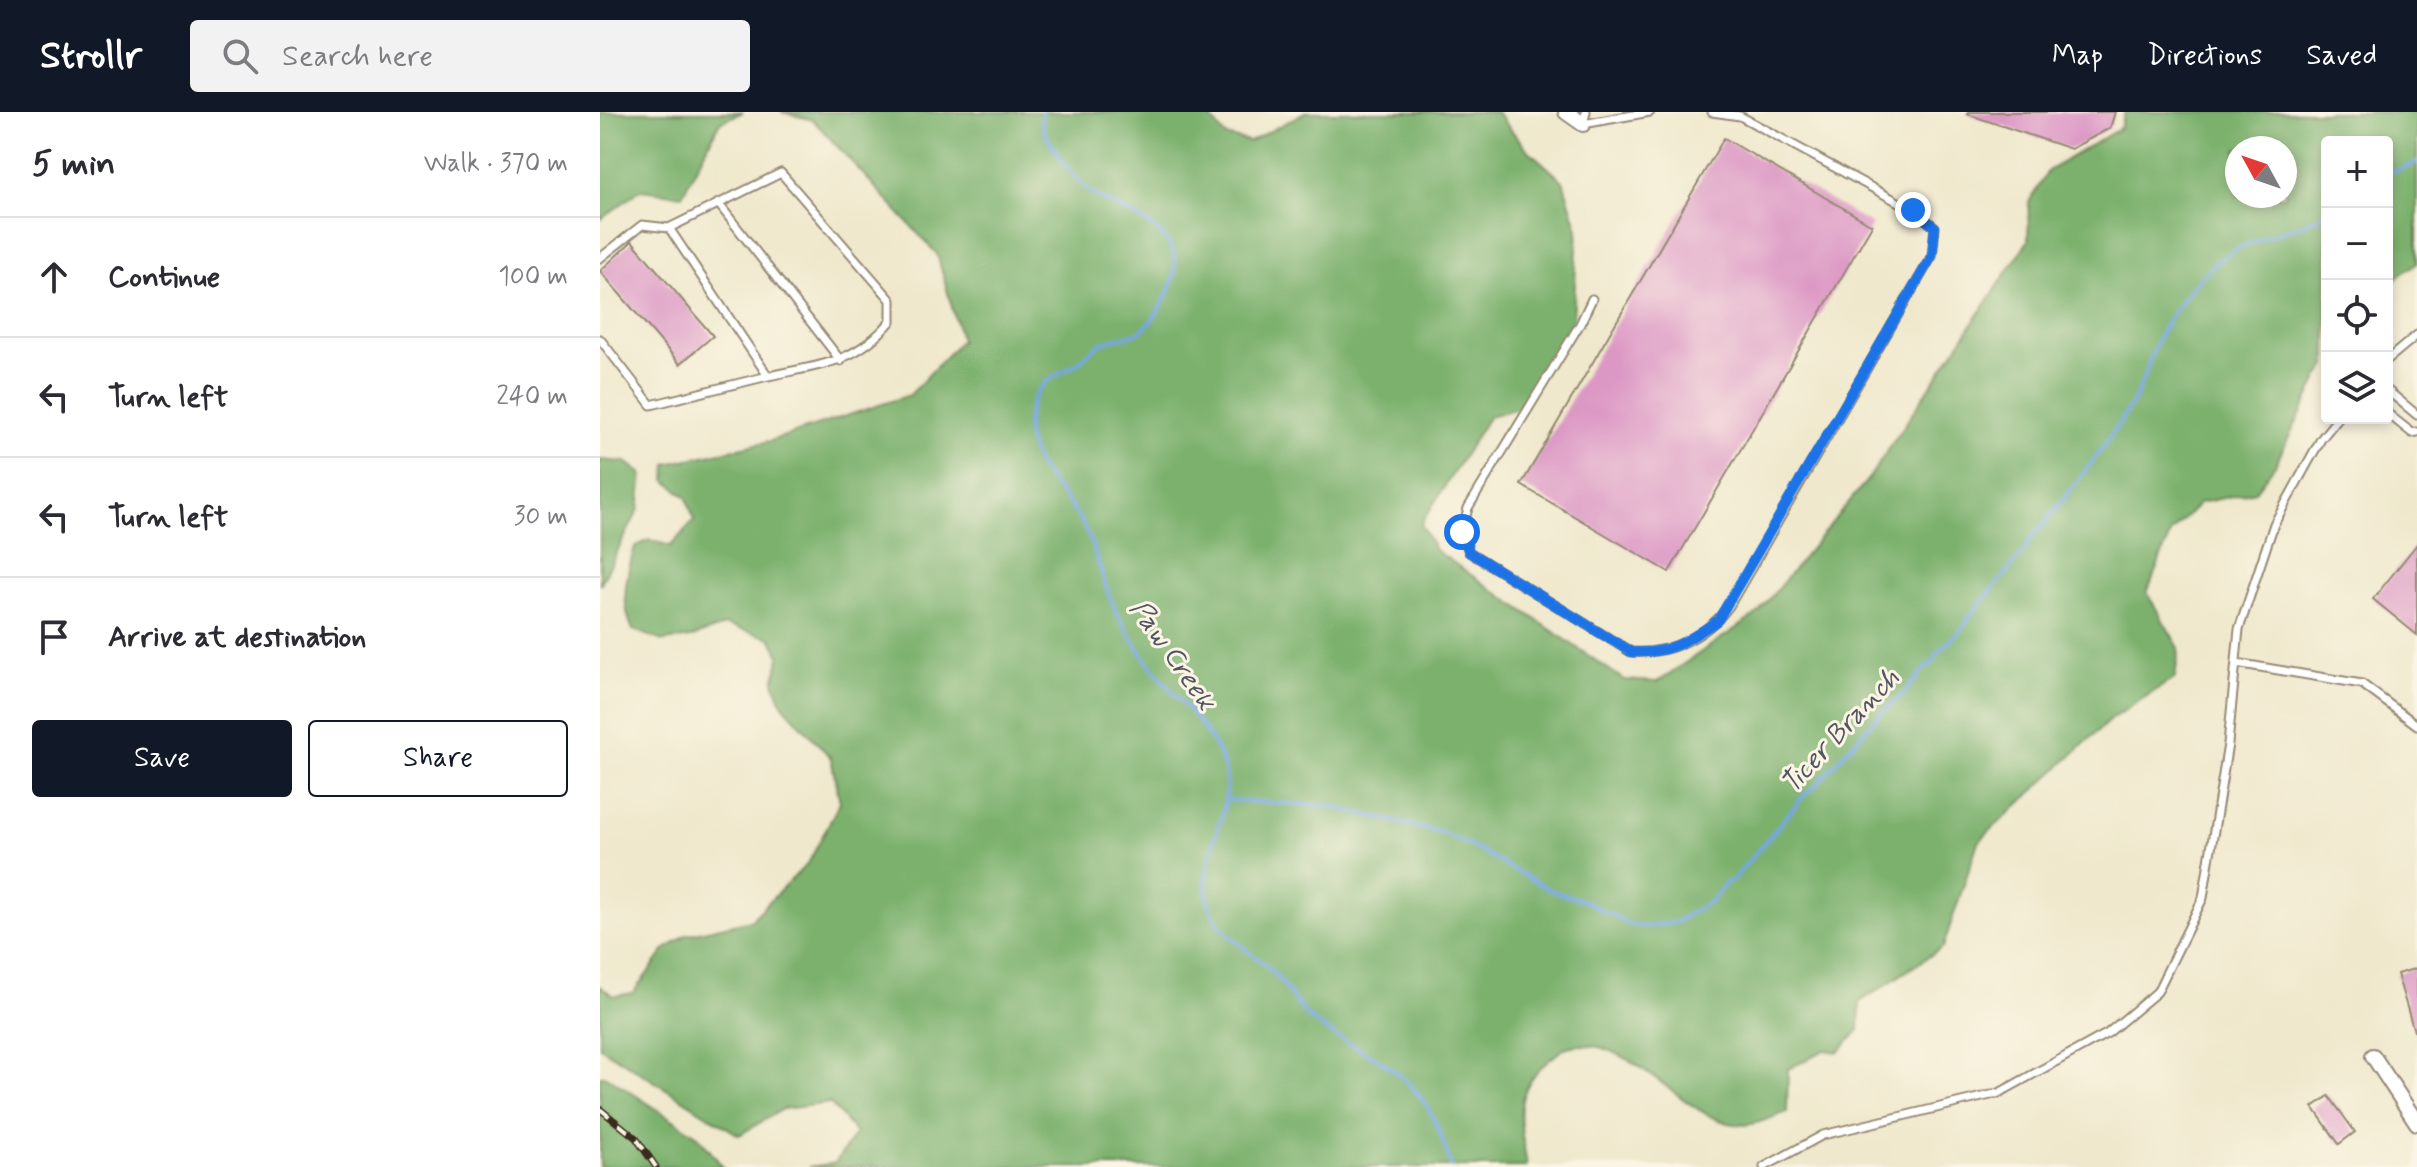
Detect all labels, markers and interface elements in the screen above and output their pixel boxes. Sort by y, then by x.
search box [190,20,750,92]
text: Strollr [40,32,142,81]
icon: search [218,34,262,78]
text: Search here [282,37,433,76]
text: Map [2052,38,2103,75]
text: Directions [2147,38,2262,75]
text: Saved [2306,38,2377,75]
north arrow [2225,136,2297,208]
map controls [2321,136,2393,424]
button: + [2321,136,2393,208]
text: 5 min [32,142,115,187]
text: Walk · 370 m [424,147,568,181]
route end [1895,192,1931,228]
button: − [2321,208,2393,280]
icon: ahead [32,255,76,299]
text: Continue [108,258,220,297]
text: 100 m [498,260,568,294]
button: locate [2321,280,2393,352]
button: layers [2321,352,2393,424]
icon: left [32,375,76,419]
text: Turn left [108,378,228,417]
text: 240 m [496,380,568,414]
icon: left [32,495,76,539]
text: Turn left [108,498,228,537]
text: 30 m [514,500,568,534]
route start [1444,514,1480,550]
water label: Paw Creek [1120,593,1224,719]
icon: arrive [32,615,76,659]
text: Arrive at destination [108,618,366,657]
water label: Ticer Branch [1773,661,1908,802]
button: Save [32,720,292,797]
button: Share [308,720,568,797]

